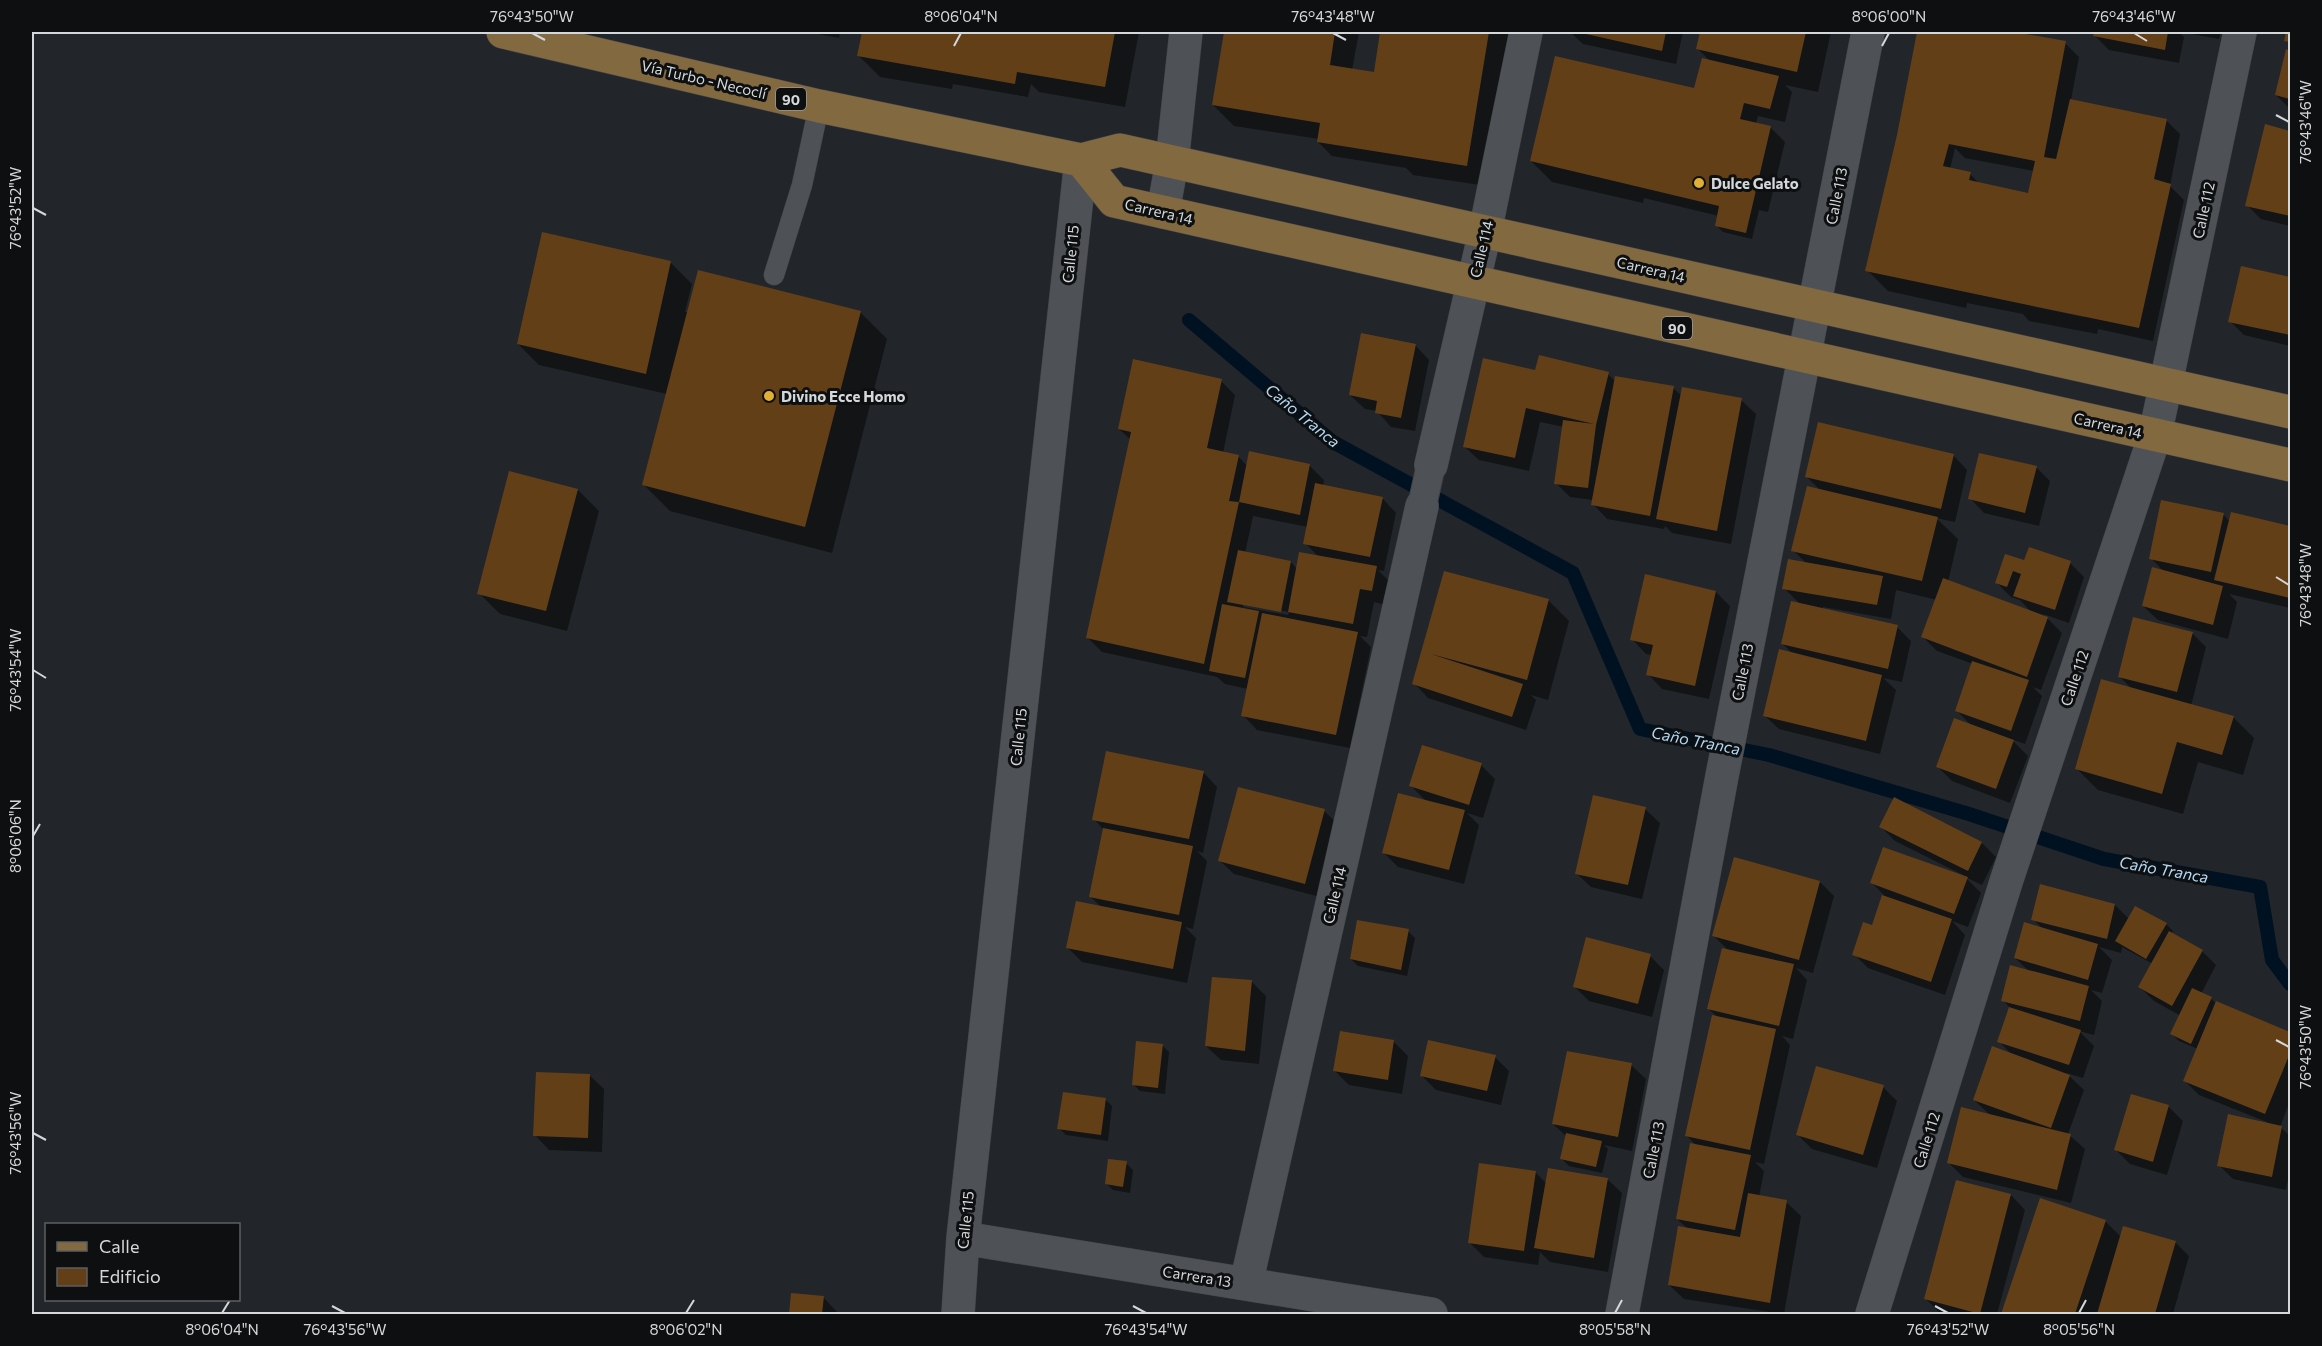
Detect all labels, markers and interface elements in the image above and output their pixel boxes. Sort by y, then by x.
text: 76°43'50"W [490,7,574,25]
text: 8°06'04"N [924,7,998,25]
text: 76°43'48"W [1291,7,1375,25]
text: 8°06'00"N [1852,7,1926,25]
text: 76°43'46"W [2092,7,2176,25]
street label: Vía Turbo - Necoclí [640,56,770,102]
text: 76°43'46"W [2296,80,2314,164]
road number: 90 [776,88,806,110]
street label: Calle 113 [1822,166,1850,226]
text: 76°43'52"W [6,167,24,249]
place label: Dulce Gelato [1711,174,1799,192]
marker: Dulce Gelato [1692,176,1706,190]
street label: Calle 112 [2188,180,2218,240]
street label: Carrera 14 [1123,194,1195,228]
street label: Calle 114 [1466,219,1496,279]
street label: Calle 115 [1058,224,1082,284]
street label: Carrera 14 [1615,252,1687,286]
road number: 90 [1662,317,1692,339]
water label: Caño Tranca [1262,379,1344,451]
place label: Divino Ecce Homo [781,387,906,405]
marker: Divino Ecce Homo [762,389,776,403]
street label: Carrera 14 [2072,408,2144,442]
text: 76°43'48"W [2296,543,2314,627]
text: 76°43'54"W [6,628,24,712]
street label: Calle 113 [1728,642,1756,702]
street label: Calle 112 [2056,648,2092,708]
street label: Calle 115 [1006,707,1030,767]
water label: Caño Tranca [1650,722,1742,758]
text: 8°06'06"N [6,799,24,873]
water label: Caño Tranca [2118,852,2210,886]
street label: Calle 114 [1319,865,1349,925]
text: 76°43'50"W [2296,1005,2314,1089]
text: 76°43'56"W [6,1091,24,1175]
street label: Calle 112 [1909,1110,1943,1170]
street label: Calle 113 [1639,1120,1667,1180]
street label: Calle 115 [953,1190,977,1250]
legend [45,1223,240,1301]
text: Calle [99,1235,139,1257]
street label: Carrera 13 [1161,1262,1233,1290]
text: Edificio [99,1265,161,1287]
text: 8°06'04"N [185,1320,259,1338]
text: 76°43'56"W [303,1320,387,1338]
text: 8°06'02"N [649,1320,723,1338]
text: 76°43'54"W [1104,1320,1188,1338]
text: 8°05'58"N [1579,1320,1651,1338]
text: 76°43'52"W [1907,1320,1989,1338]
text: 8°05'56"N [2043,1320,2115,1338]

